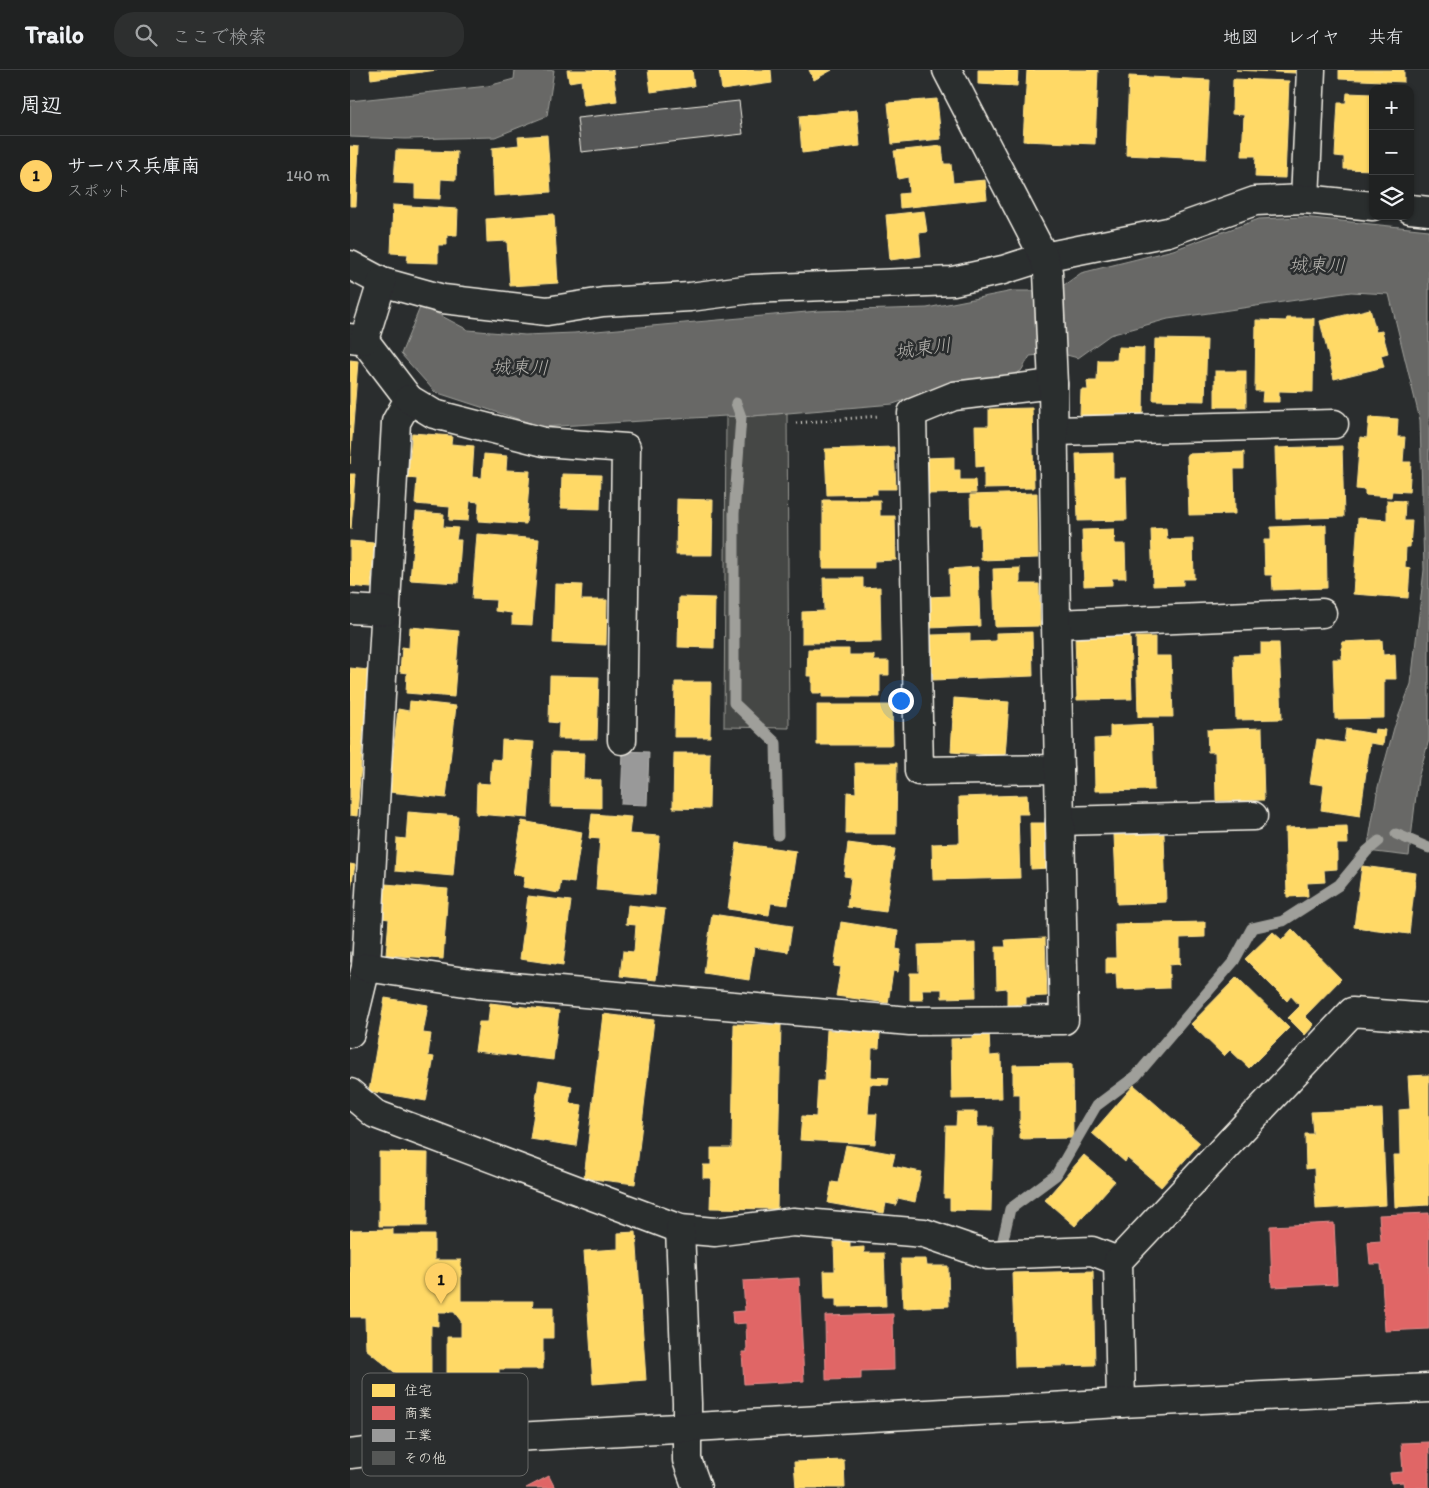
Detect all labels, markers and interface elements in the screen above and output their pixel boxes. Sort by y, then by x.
search box [114,12,464,57]
text: Trailo [25,20,84,49]
icon: search [132,21,160,49]
text: ここで検索 [172,25,267,48]
text: 地図 [1223,26,1259,48]
text: レイヤ [1287,26,1340,48]
text: 共有 [1368,26,1404,48]
map controls [1369,85,1414,220]
button: + [1369,85,1414,130]
text: 周辺 [20,92,62,117]
button: − [1369,130,1414,175]
text: サーパス兵庫南 [67,154,200,177]
text: 1 [32,166,40,185]
text: 140 m [286,166,330,185]
button: layers [1369,175,1414,220]
text: スポット [67,181,131,200]
water label: 城東川 [1288,253,1346,277]
water label: 城東川 [893,333,953,363]
water label: 城東川 [491,355,549,379]
your location [888,688,914,714]
pin: 1 [425,1263,457,1304]
legend [362,1373,528,1476]
text: 住宅 [404,1382,432,1399]
text: 商業 [404,1405,432,1422]
text: 工業 [404,1427,432,1444]
text: その他 [404,1450,446,1467]

